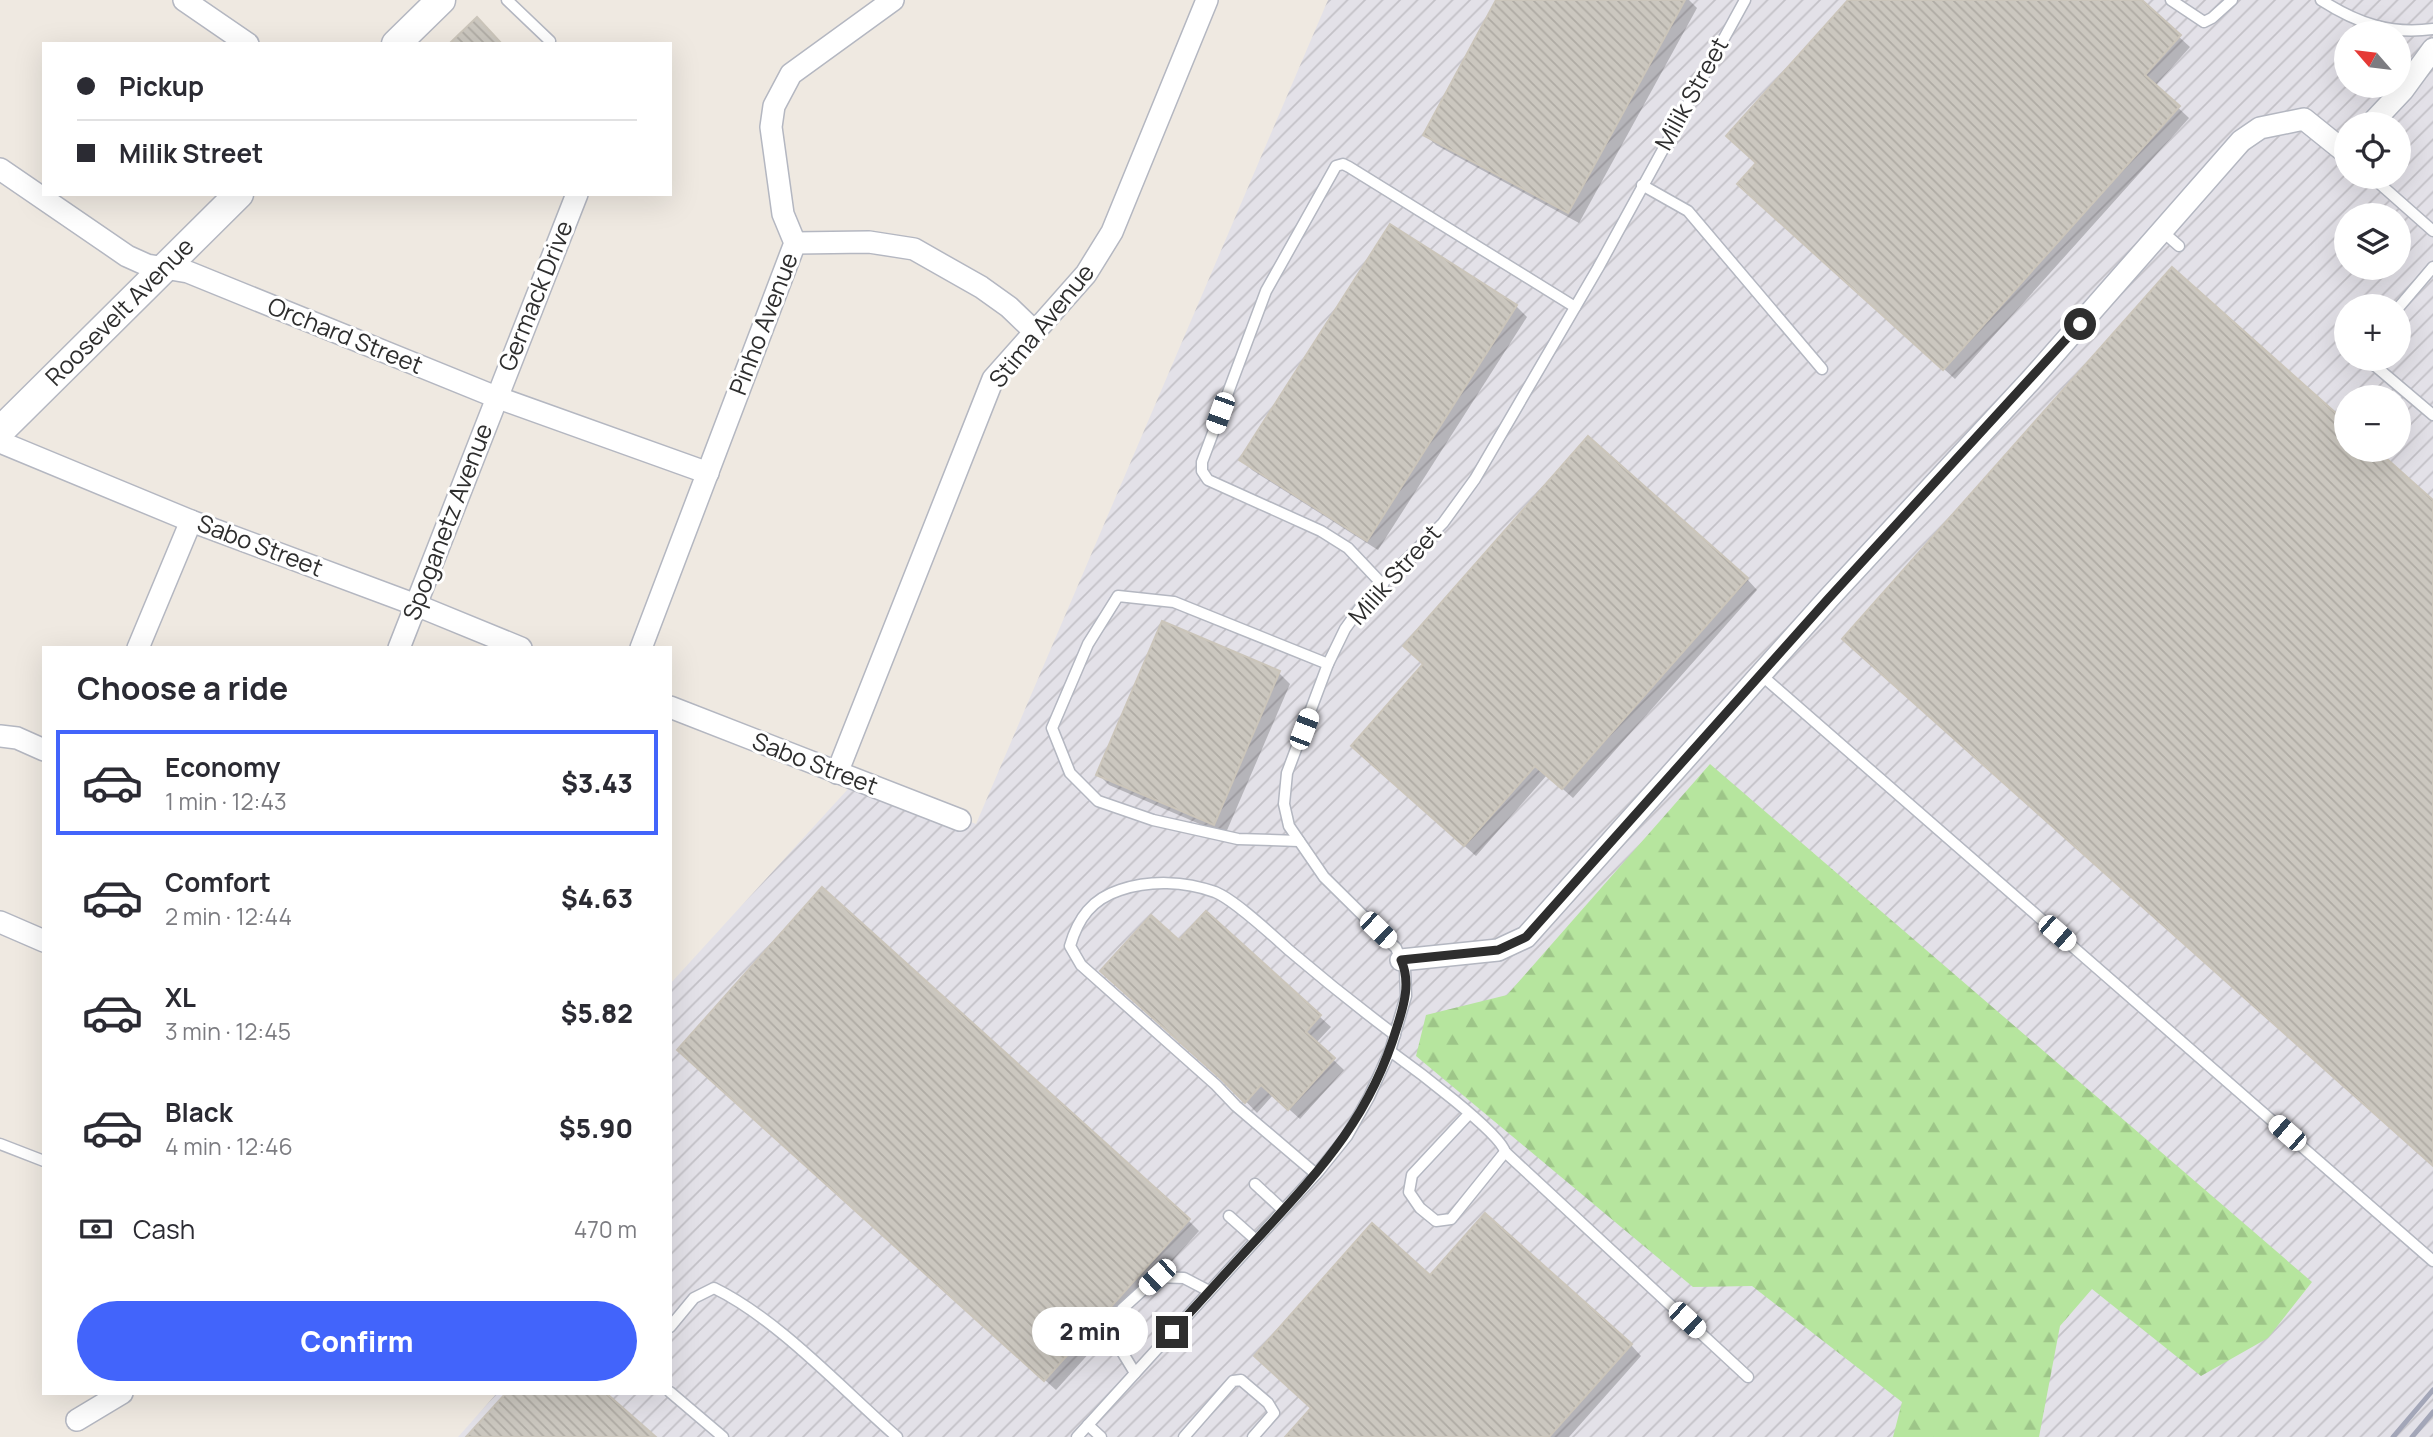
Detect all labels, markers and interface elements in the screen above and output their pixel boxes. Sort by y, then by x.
north arrow [2334,21,2412,98]
map controls [2334,21,2411,462]
street label: Milik Street [1646,31,1735,156]
text: Pickup [119,68,204,104]
button: locate [2334,112,2411,189]
text: Milik Street [119,135,263,171]
button: layers [2334,203,2411,280]
street label: Germack Drive [489,215,580,376]
street label: Roosevelt Avenue [37,229,200,392]
street label: Pinho Avenue [720,248,805,399]
street label: Stima Avenue [981,256,1101,394]
street label: Orchard Street [263,288,428,381]
button: + [2334,294,2411,371]
route start [2064,308,2096,340]
button: − [2334,385,2411,462]
car [1203,390,1238,436]
street label: Spoganetz Avenue [394,418,499,625]
street label: Sabo Street [193,506,328,584]
street label: Milik Street [1340,517,1448,631]
text: Choose a ride [77,666,288,710]
car [1287,706,1322,752]
street label: Sabo Street [748,724,883,802]
text: Economy [165,749,280,785]
icon: car [81,751,144,814]
text: $3.43 [561,765,633,801]
text: 1 min · 12:43 [165,785,287,817]
text: Comfort [165,864,271,900]
icon: car [81,866,144,929]
text: $4.63 [561,880,633,916]
text: 2 min · 12:44 [165,900,292,932]
car [1356,908,1401,952]
car [2035,911,2080,955]
text: XL [165,979,196,1015]
icon: car [81,981,144,1044]
text: $5.82 [561,995,633,1031]
text: 3 min · 12:45 [165,1015,291,1047]
text: Black [165,1094,233,1130]
icon: car [81,1096,144,1159]
text: $5.90 [559,1110,633,1146]
car [2265,1111,2310,1155]
text: 4 min · 12:46 [165,1130,293,1162]
icon: cash [77,1210,115,1248]
text: Cash [133,1211,195,1247]
text: 470 m [574,1213,637,1245]
car [1135,1255,1180,1299]
car [1665,1298,1710,1342]
button: Confirm [77,1301,637,1381]
callout: 2 min [1032,1308,1148,1356]
text: 2 min [1060,1315,1121,1347]
route end [1156,1316,1188,1348]

